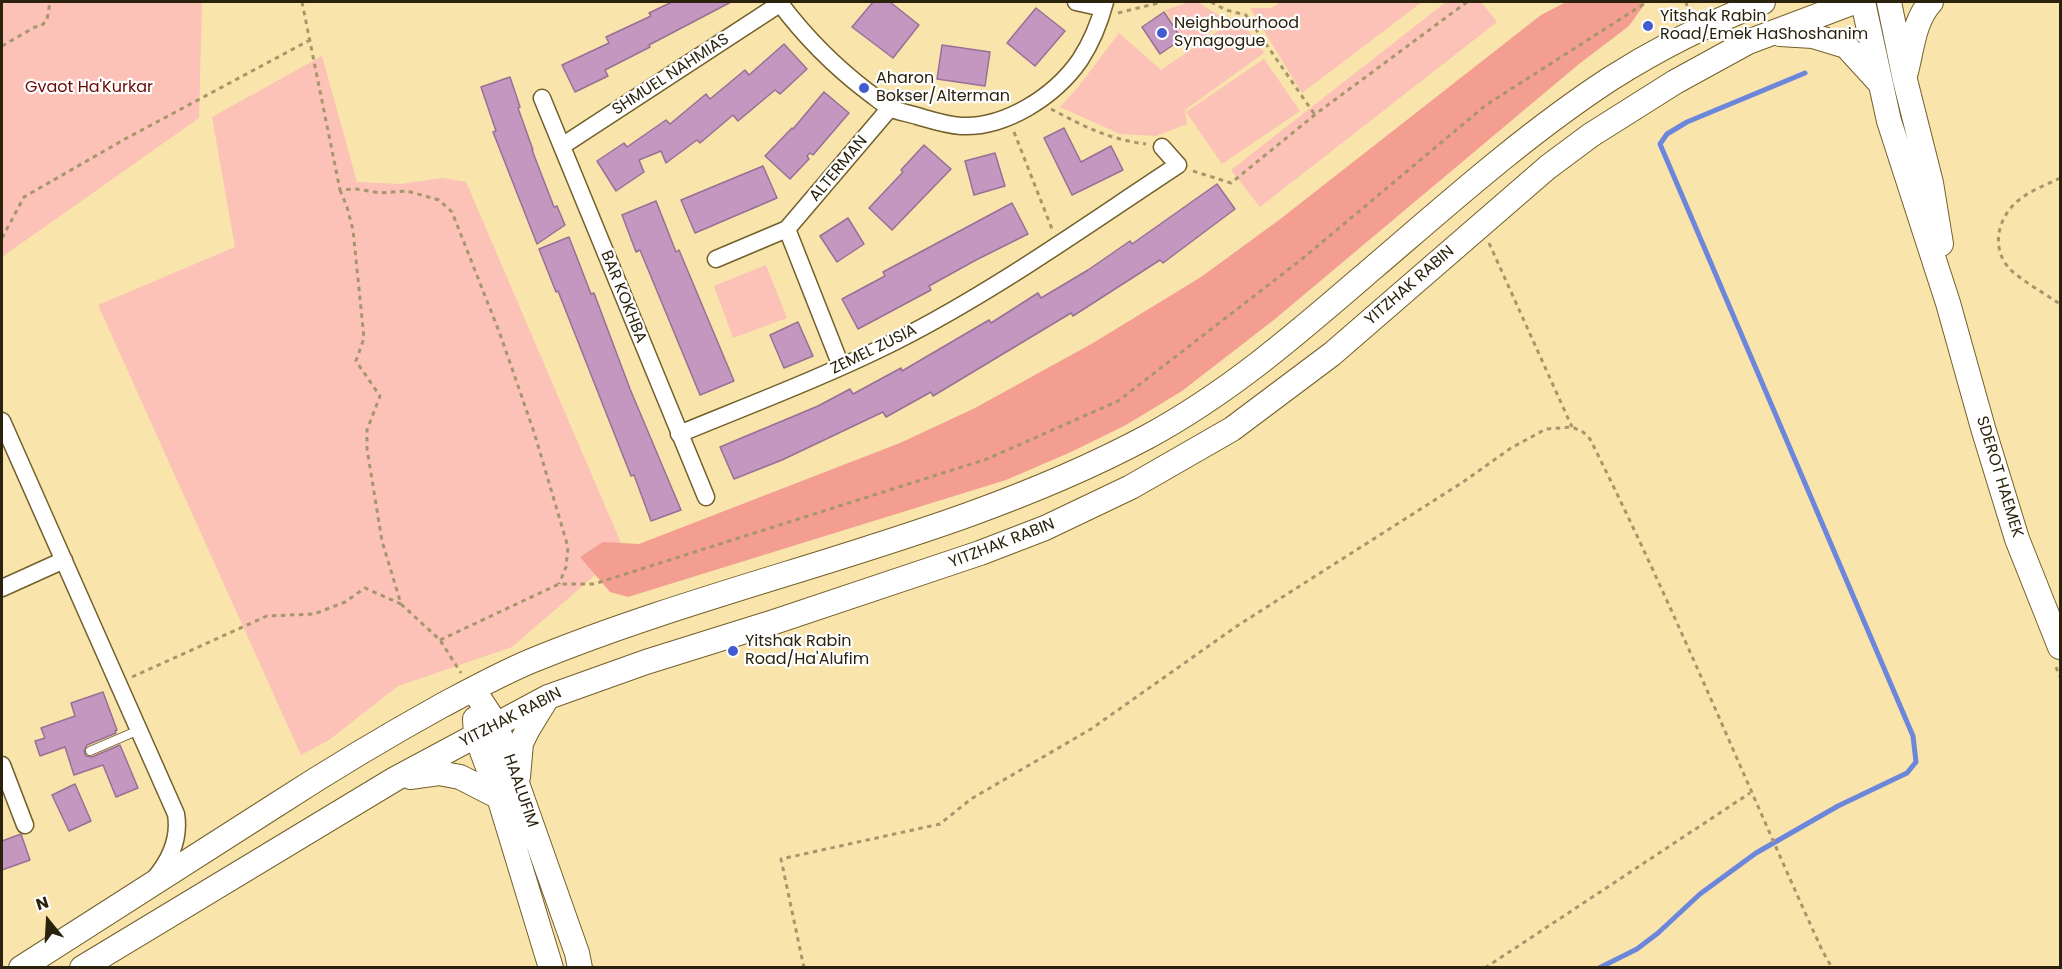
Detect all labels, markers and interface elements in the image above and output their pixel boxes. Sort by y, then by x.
place label: Yitshak Rabin Road/Emek HaShoshanim [1660,7,1868,45]
place label: Neighbourhood Synagogue [1174,14,1299,52]
marker: Yitshak Rabin Road/Emek HaShoshanim [1641,19,1655,33]
marker: Neighbourhood Synagogue [1155,26,1169,40]
street label: SHMUEL NAHMIAS [609,30,733,120]
place label: Aharon Bokser/Alterman [876,69,1010,107]
park label: Gvaot Ha'Kurkar [25,78,153,98]
marker: Aharon Bokser/Alterman [857,81,871,95]
street label: ALTERMAN [806,132,872,206]
street label: YITZHAK RABIN [1362,242,1458,330]
street label: BAR KOKHBA [596,248,650,346]
street label: ZEMEL ZUSIA [828,321,920,379]
street label: SDEROT HAEMEK [1971,414,2027,540]
street label: YITZHAK RABIN [946,515,1058,573]
place label: Yitshak Rabin Road/Ha'Alufim [745,632,869,670]
marker: Yitshak Rabin Road/Ha'Alufim [726,644,740,658]
street label: YITZHAK RABIN [457,684,565,752]
street label: HAALUFIM [499,752,541,830]
north arrow [18,891,78,951]
text: N [33,891,52,916]

